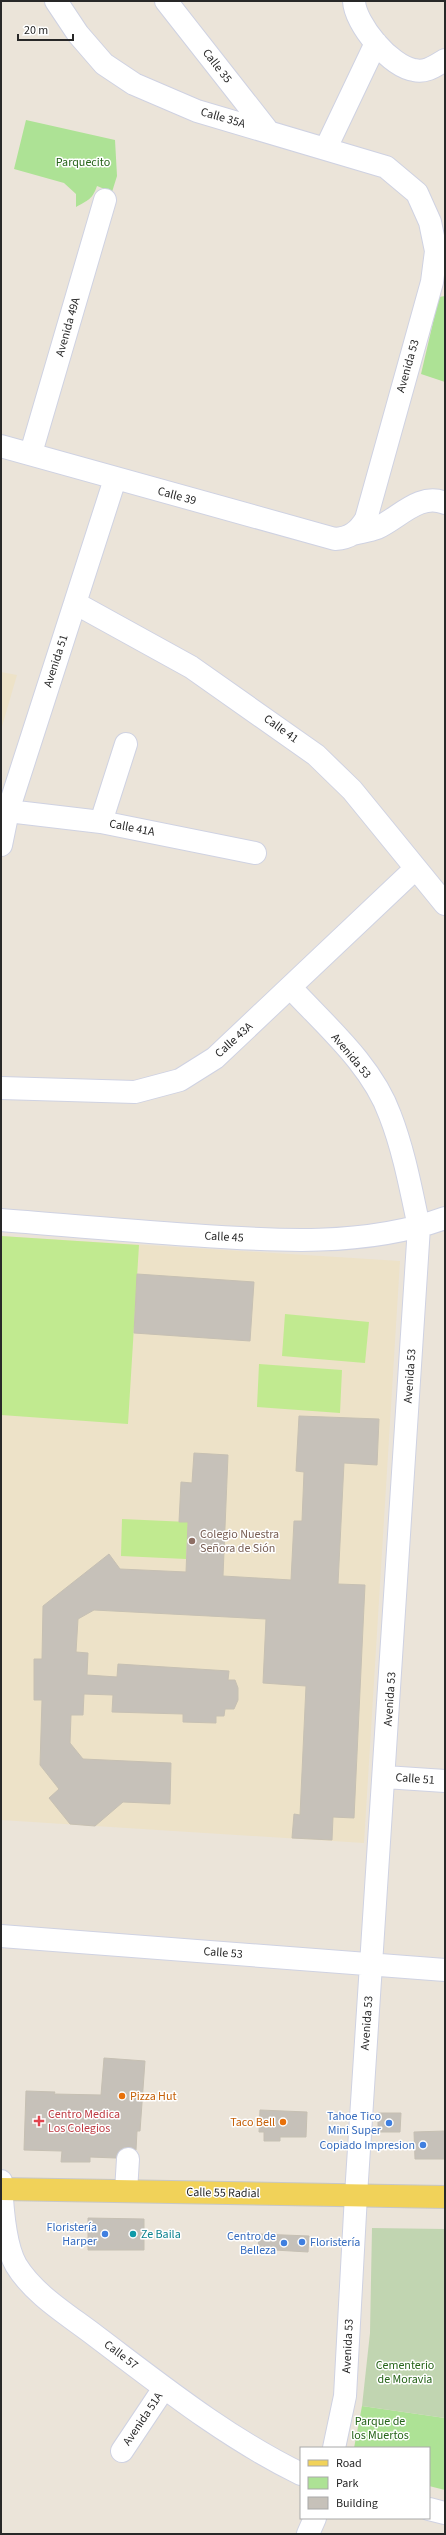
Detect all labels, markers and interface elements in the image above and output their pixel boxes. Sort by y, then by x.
scale bar [18,16,73,42]
text: 20 m [24,22,48,39]
street label: Calle 35 [198,45,236,87]
street label: Calle 35A [199,104,248,133]
park label: Parquecito [56,154,110,171]
street label: Avenida 49A [51,295,85,359]
street label: Avenida 53 [392,337,424,395]
street label: Calle 39 [156,483,198,509]
street label: Avenida 51 [39,632,73,690]
street label: Calle 41 [260,711,302,747]
street label: Calle 41A [108,815,157,841]
street label: Calle 43A [211,1018,257,1062]
street label: Avenida 53 [327,1030,375,1082]
street label: Calle 45 [204,1227,244,1247]
street label: Avenida 53 [400,1348,420,1404]
place label: Colegio Nuestra Señora de Sión [200,1526,279,1557]
marker: Colegio Nuestra Señora de Sión [187,1536,197,1546]
street label: Avenida 53 [380,1671,400,1727]
street label: Calle 51 [395,1769,435,1789]
street label: Calle 53 [203,1943,243,1963]
street label: Avenida 53 [357,1995,377,2051]
place label: Pizza Hut [130,2088,177,2105]
marker: Pizza Hut [117,2091,127,2101]
place label: Centro Medica Los Colegios [48,2106,120,2137]
place label: Tahoe Tico Mini Super [327,2108,382,2139]
place label: Taco Bell [230,2114,275,2131]
marker: Centro Medica Los Colegios [33,2115,45,2127]
marker: Taco Bell [278,2117,288,2127]
marker: Tahoe Tico Mini Super [384,2118,394,2128]
place label: Copiado Impresion [320,2137,415,2154]
marker: Copiado Impresion [418,2140,428,2150]
street label: Calle 55 Radial [186,2184,260,2202]
place label: Floristería Harper [47,2219,98,2250]
place label: Ze Baila [141,2226,181,2243]
place label: Centro de Belleza [227,2228,276,2259]
marker: Floristería Harper [100,2229,110,2239]
marker: Ze Baila [128,2229,138,2239]
place label: Floristería [310,2234,360,2251]
marker: Floristería [297,2237,307,2247]
marker: Centro de Belleza [279,2238,289,2248]
street label: Avenida 53 [338,2318,358,2374]
street label: Calle 57 [100,2336,142,2374]
park label: Cementerio de Moravia [376,2357,434,2388]
street label: Avenida 51A [119,2389,167,2449]
park label: Parque de los Muertos [351,2413,409,2444]
legend [300,2447,430,2519]
text: Road [336,2455,362,2472]
text: Park [336,2475,358,2492]
text: Building [336,2495,378,2512]

